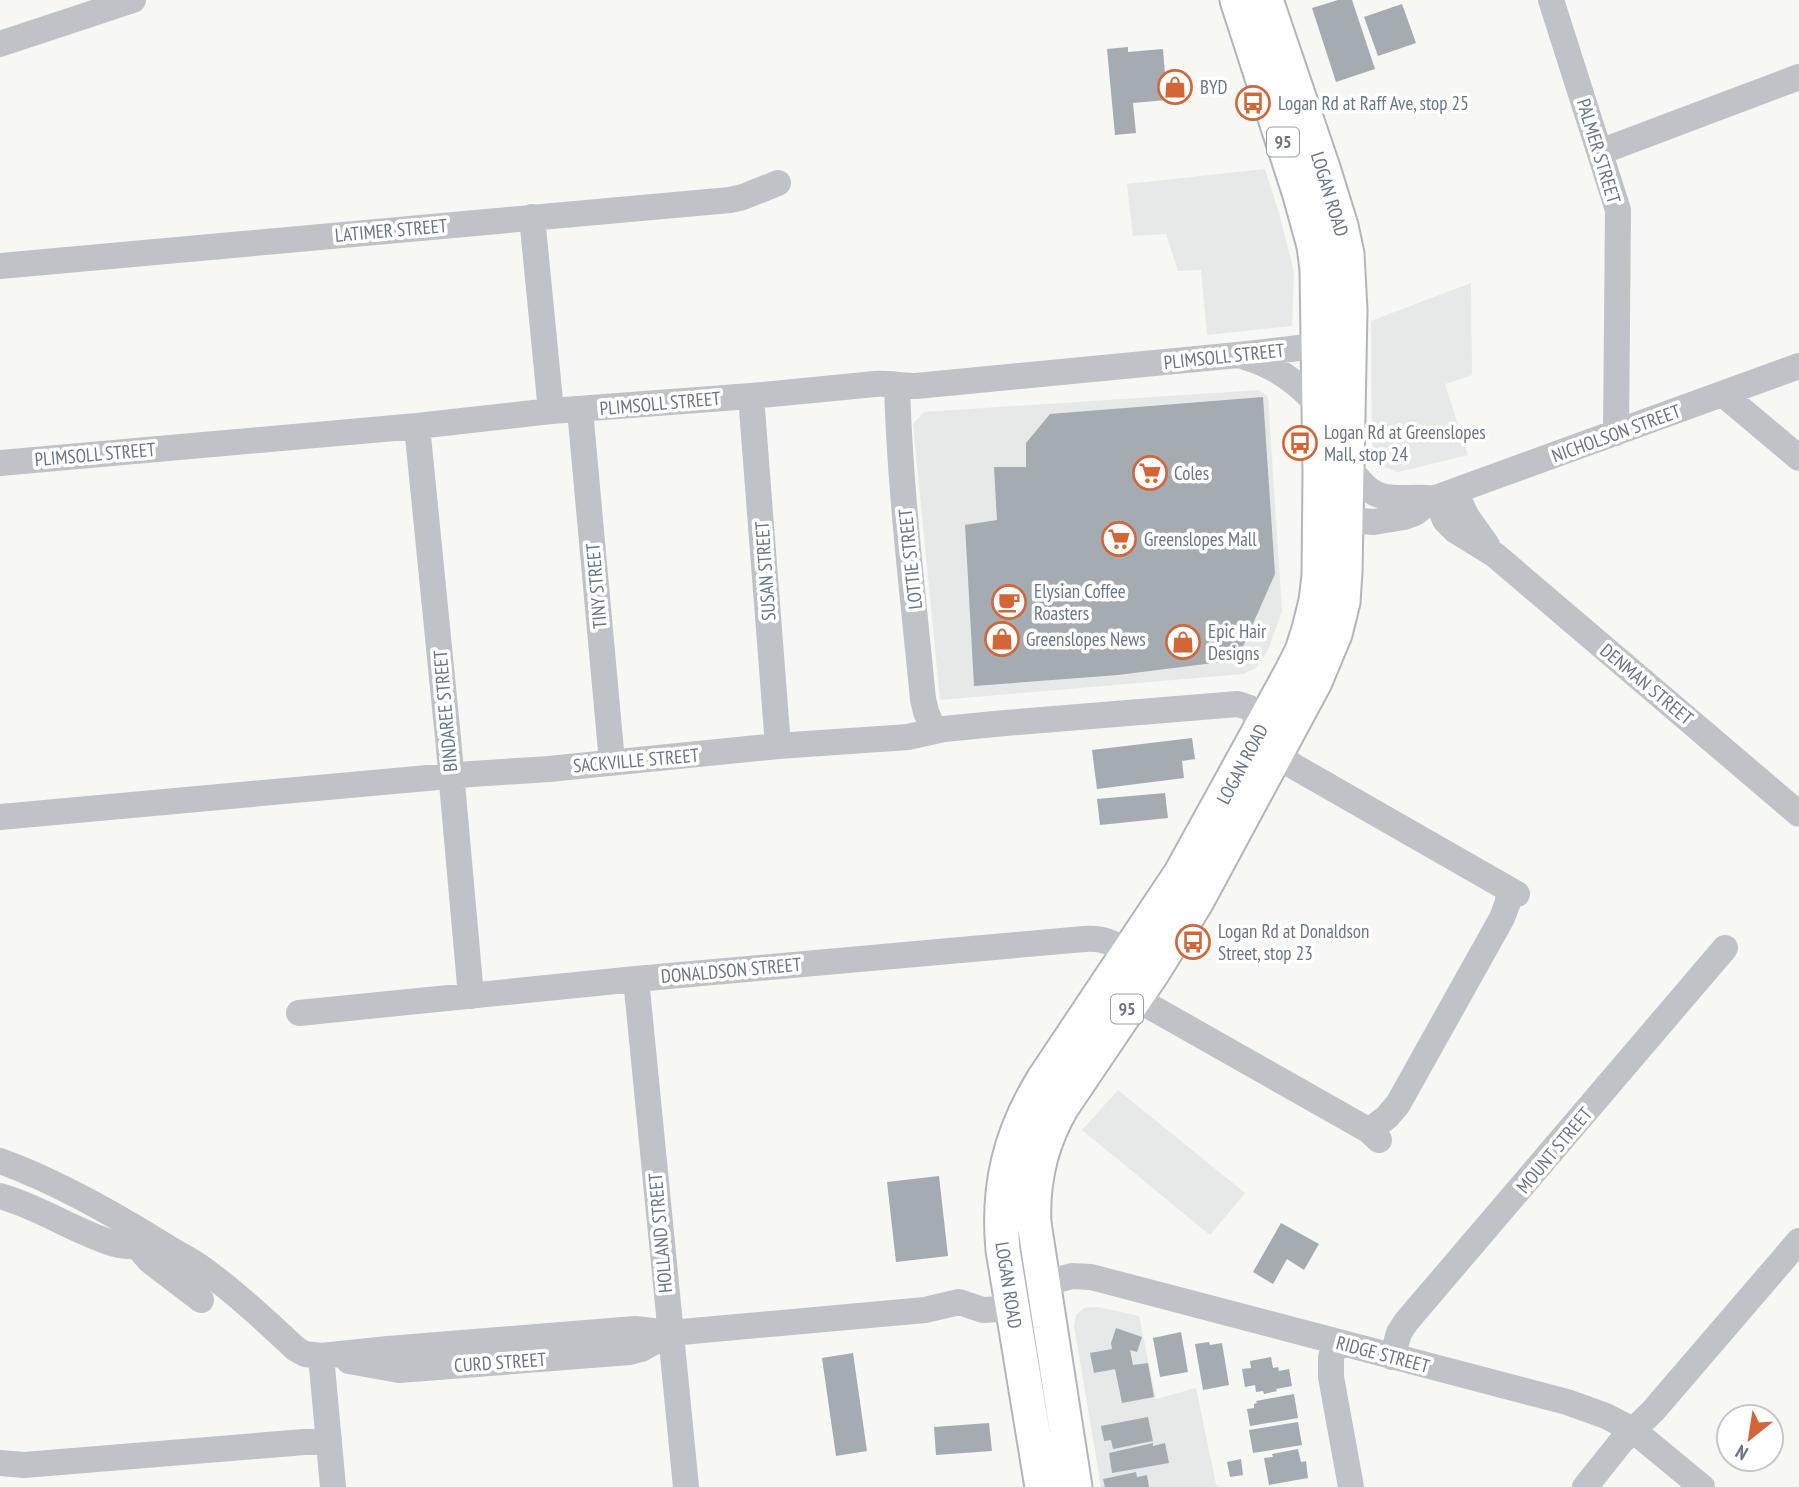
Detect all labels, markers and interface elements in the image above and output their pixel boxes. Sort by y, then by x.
shop icon: BYD [1156,68,1194,106]
place label: BYD [1200,75,1228,99]
bus stop icon: Logan Rd at Raff Ave, stop 25 [1234,84,1272,122]
place label: Logan Rd at Raff Ave, stop 25 [1278,91,1469,115]
street label: PALMER STREET [1572,96,1626,207]
road number: 95 [1267,127,1299,156]
street label: LOGAN ROAD [1306,149,1354,239]
street label: LATIMER STREET [334,213,449,247]
street label: PLIMSOLL STREET [1162,338,1286,374]
street label: PLIMSOLL STREET [599,386,722,420]
street label: NICHOLSON STREET [1548,398,1684,467]
place label: Logan Rd at Greenslopes Mall, stop 24 [1324,420,1486,466]
bus stop icon: Logan Rd at Greenslopes Mall, stop 24 [1281,424,1319,462]
street label: PLIMSOLL STREET [34,437,157,471]
supermarket icon: Coles [1131,454,1169,492]
place label: Coles [1174,461,1209,485]
street label: LOTTIE STREET [893,507,927,611]
street label: SUSAN STREET [750,520,780,622]
supermarket icon: Greenslopes Mall [1100,520,1138,558]
place label: Greenslopes Mall [1144,527,1257,551]
street label: TINY STREET [580,542,612,630]
place label: Elysian Coffee Roasters [1034,579,1126,625]
cafe icon: Elysian Coffee Roasters [990,583,1028,621]
place label: Epic Hair Designs [1208,619,1267,665]
shop icon: Greenslopes News [983,620,1021,658]
shop icon: Epic Hair Designs [1164,623,1202,661]
place label: Greenslopes News [1026,627,1146,651]
street label: DENMAN STREET [1596,638,1699,730]
street label: BINDAREE STREET [428,649,462,773]
street label: LOGAN ROAD [1211,720,1273,808]
street label: SACKVILLE STREET [572,742,700,777]
place label: Logan Rd at Donaldson Street, stop 23 [1218,919,1369,965]
bus stop icon: Logan Rd at Donaldson Street, stop 23 [1174,923,1212,961]
street label: DONALDSON STREET [660,952,803,988]
road number: 95 [1111,994,1143,1024]
street label: MOUNT STREET [1511,1102,1597,1198]
street label: HOLLAND STREET [643,1172,677,1294]
street label: LOGAN ROAD [990,1240,1028,1330]
street label: RIDGE STREET [1334,1330,1433,1378]
street label: CURD STREET [453,1347,547,1377]
north arrow [1715,1403,1785,1473]
text: N [1731,1440,1752,1466]

